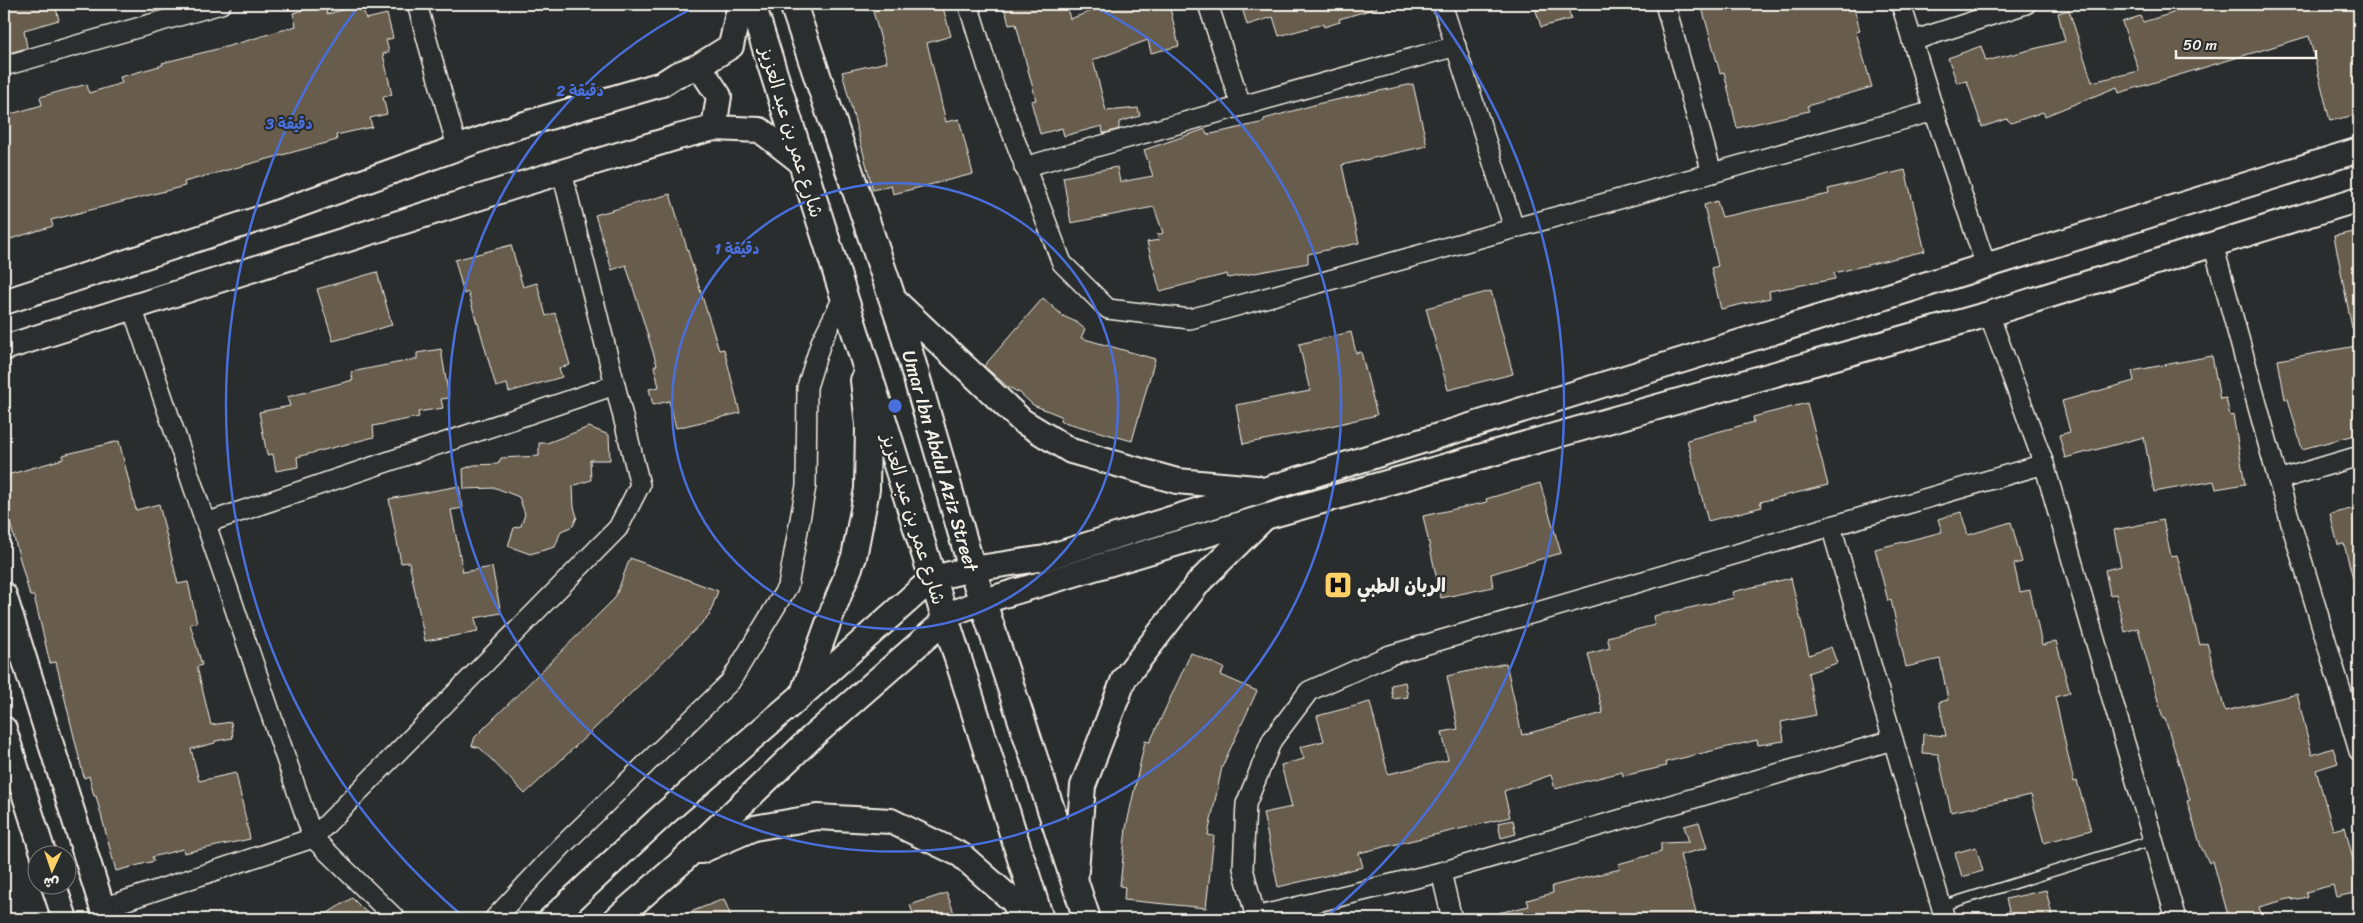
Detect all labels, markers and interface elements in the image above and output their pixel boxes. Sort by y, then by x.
scale bar [2176,28,2316,60]
text: 50 m [2183,32,2218,58]
street label: شارع عمر بن عبد العزيز [749,41,833,222]
text: 2 دقيقة [555,78,604,104]
text: 3 دقيقة [265,111,312,137]
text: 1 دقيقة [715,236,760,262]
street label: Umar Ibn Abdul Aziz Street [892,346,988,577]
centre of rings [886,397,904,415]
street label: شارع عمر بن عبد العزيز [871,428,955,609]
place label: الربان الطبي [1357,569,1446,602]
hospital icon: الربان الطبي [1323,570,1353,600]
north arrow [28,846,78,896]
text: ش [43,870,60,895]

